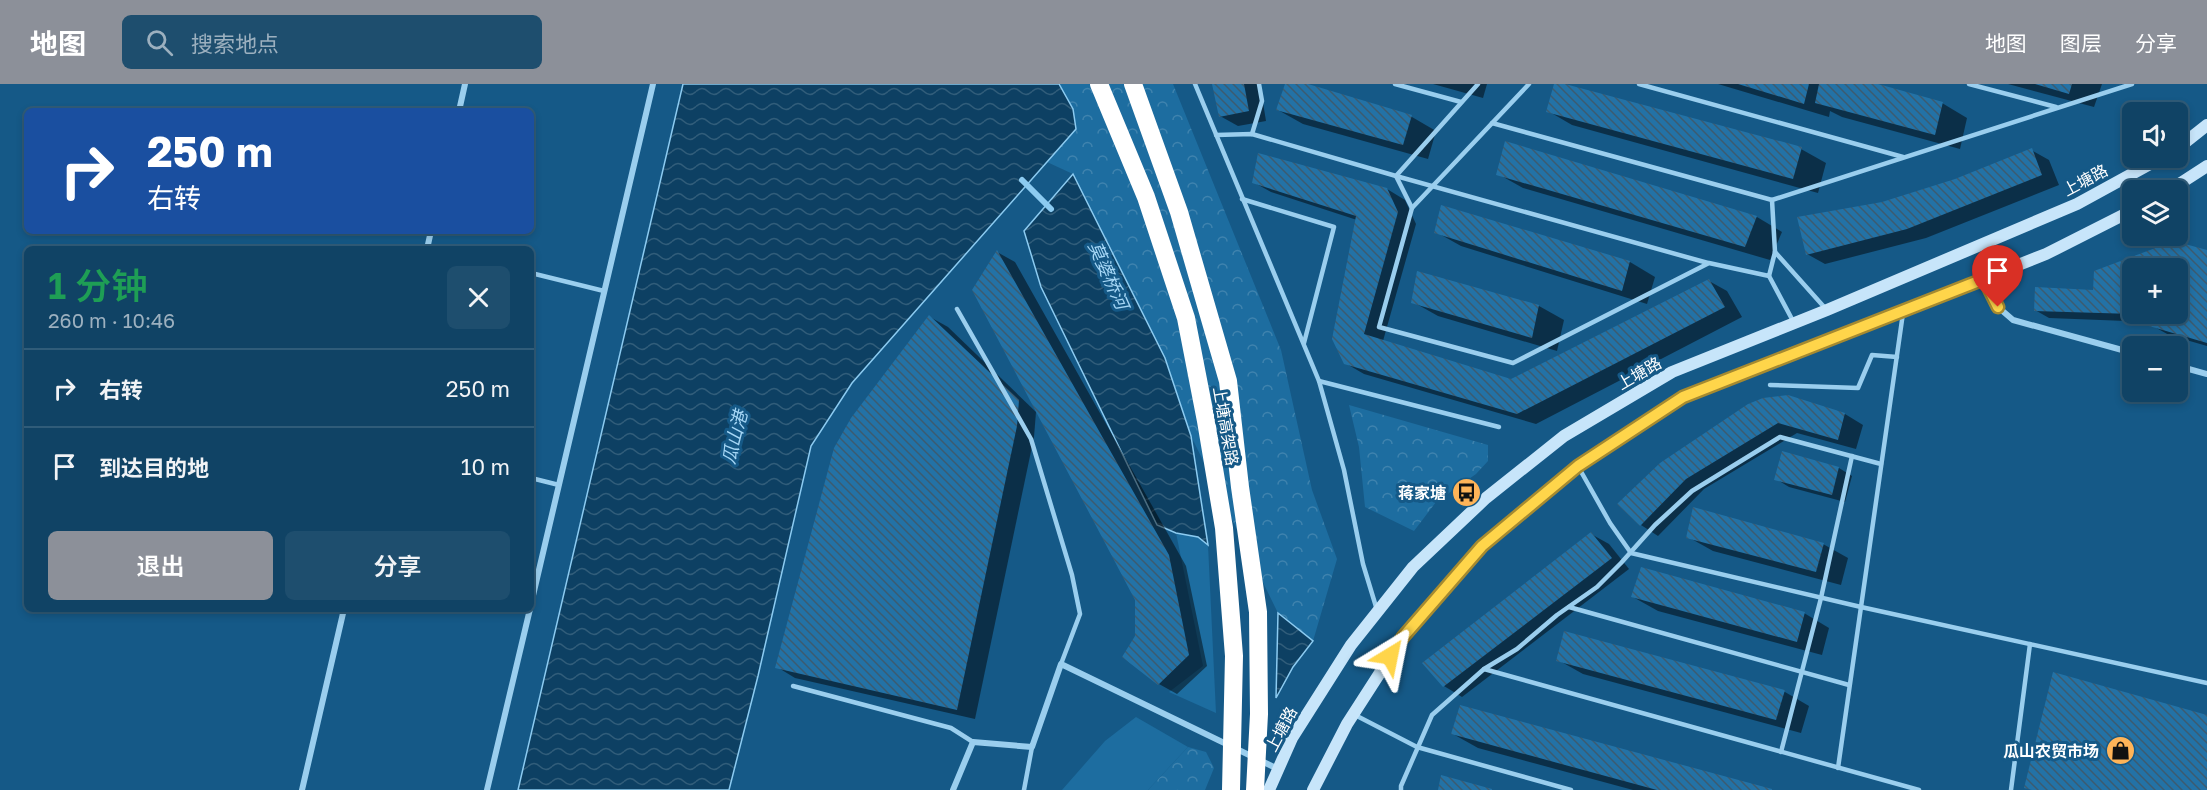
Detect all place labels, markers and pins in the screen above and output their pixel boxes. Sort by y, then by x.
pin [1972,245,2023,307]
bus stop icon: 蒋家塘 [1451,477,1483,509]
place label: 蒋家塘 [1398,483,1446,503]
shop icon: 瓜山农贸市场 [2104,735,2136,767]
place label: 瓜山农贸市场 [2003,741,2099,761]

